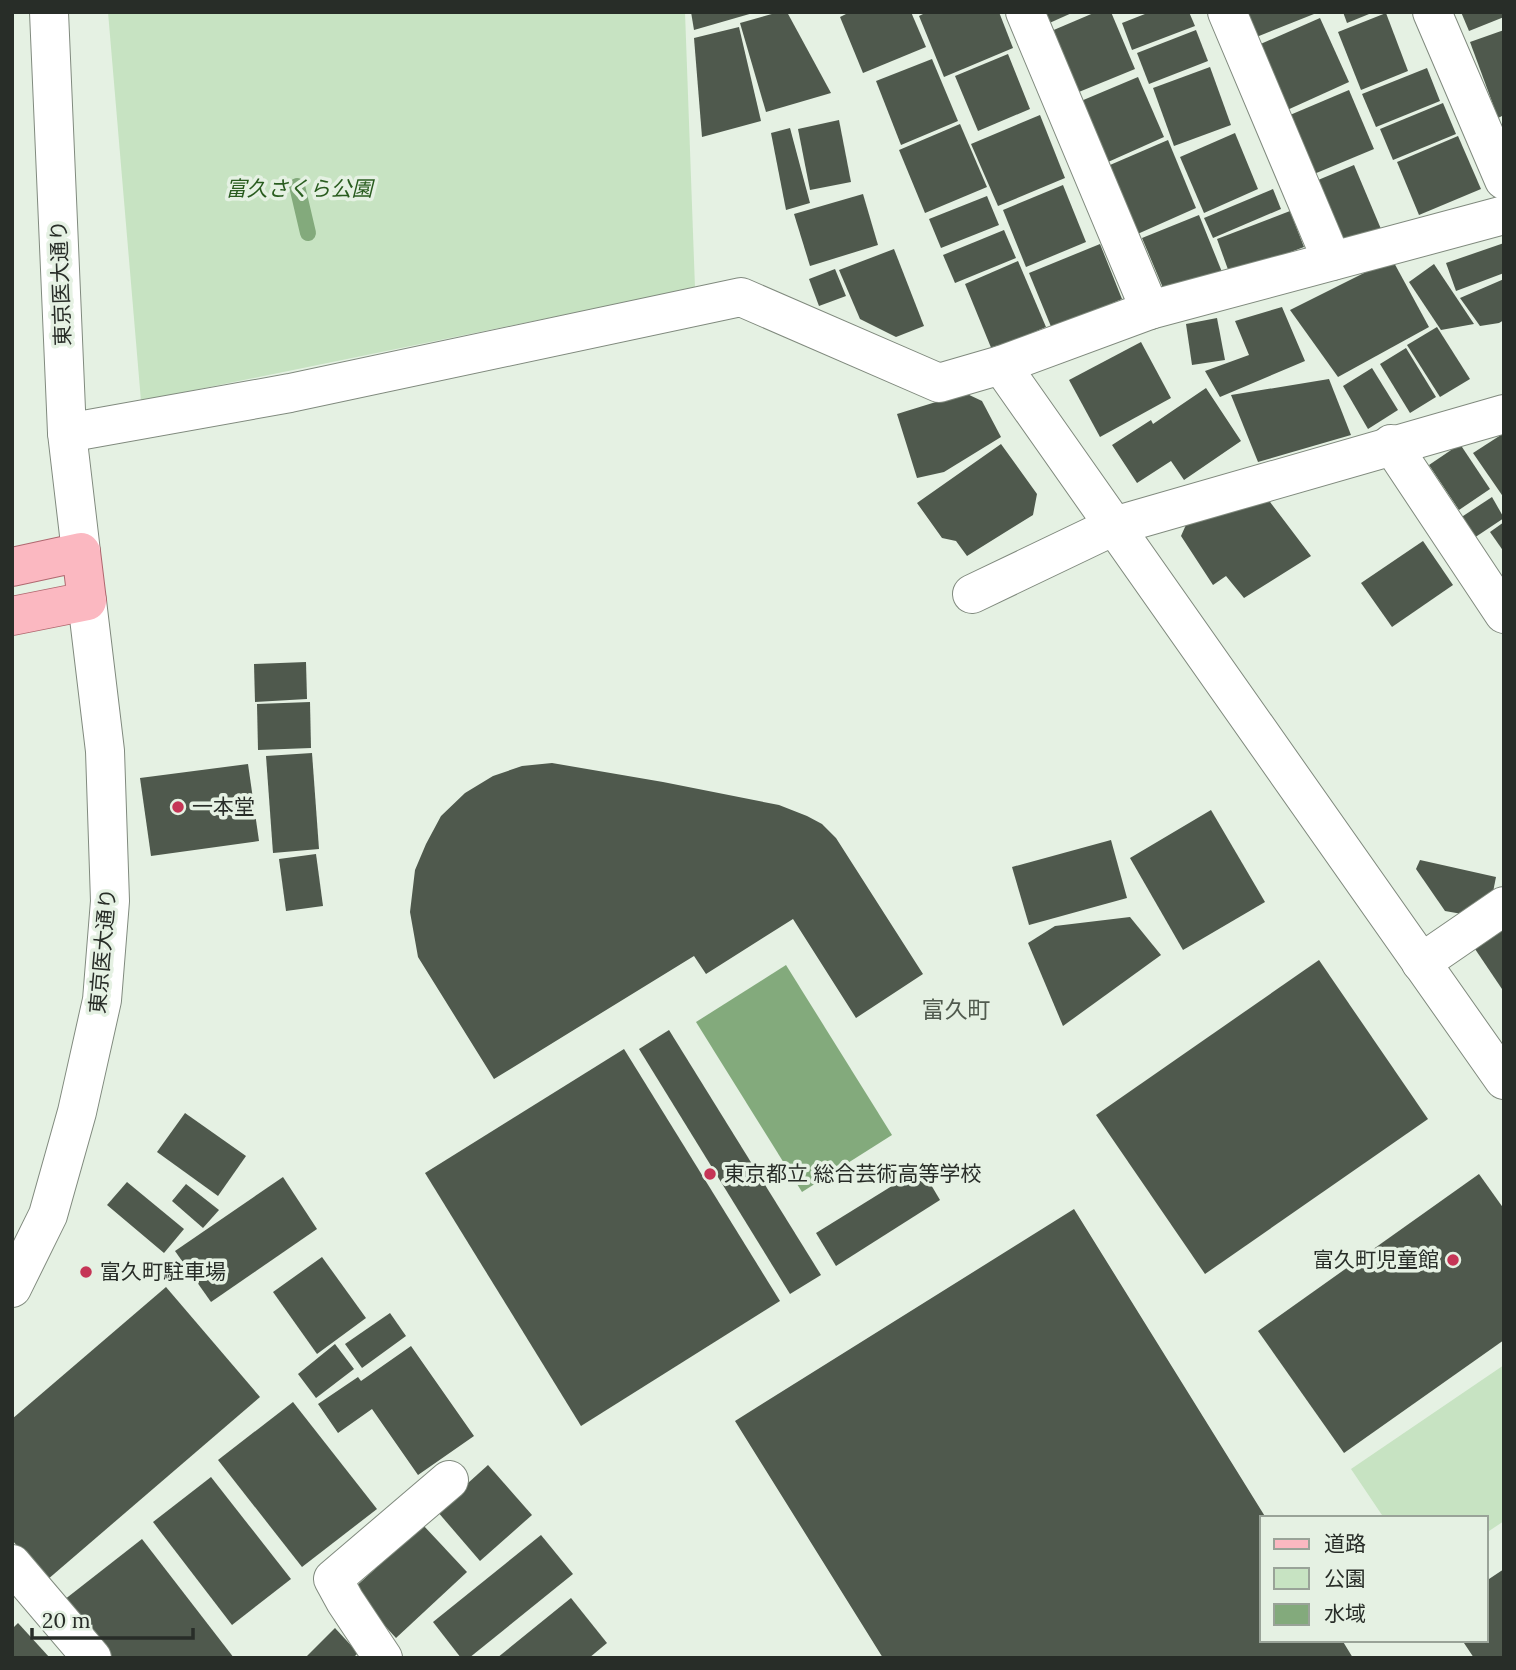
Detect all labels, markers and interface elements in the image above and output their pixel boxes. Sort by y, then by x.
park label: 富久さくら公園 [226,175,375,202]
street label: 東京医大通り [45,220,76,346]
place label: 一本堂 [192,793,255,820]
marker: 一本堂 [170,799,186,815]
street label: 東京医大通り [84,887,121,1015]
district label: 富久町 [922,995,991,1024]
place label: 東京都立 総合芸術高等学校 [724,1160,982,1187]
marker: 東京都立 総合芸術高等学校 [702,1166,718,1182]
place label: 富久町児童館 [1313,1246,1439,1273]
marker: 富久町児童館 [1445,1252,1461,1268]
place label: 富久町駐車場 [100,1258,226,1285]
marker: 富久町駐車場 [78,1264,94,1280]
legend [1260,1516,1488,1642]
text: 道路 [1324,1530,1366,1557]
text: 公園 [1324,1565,1366,1592]
scale bar [32,1596,192,1640]
text: 水域 [1324,1600,1366,1627]
text: 20 m [42,1607,91,1634]

